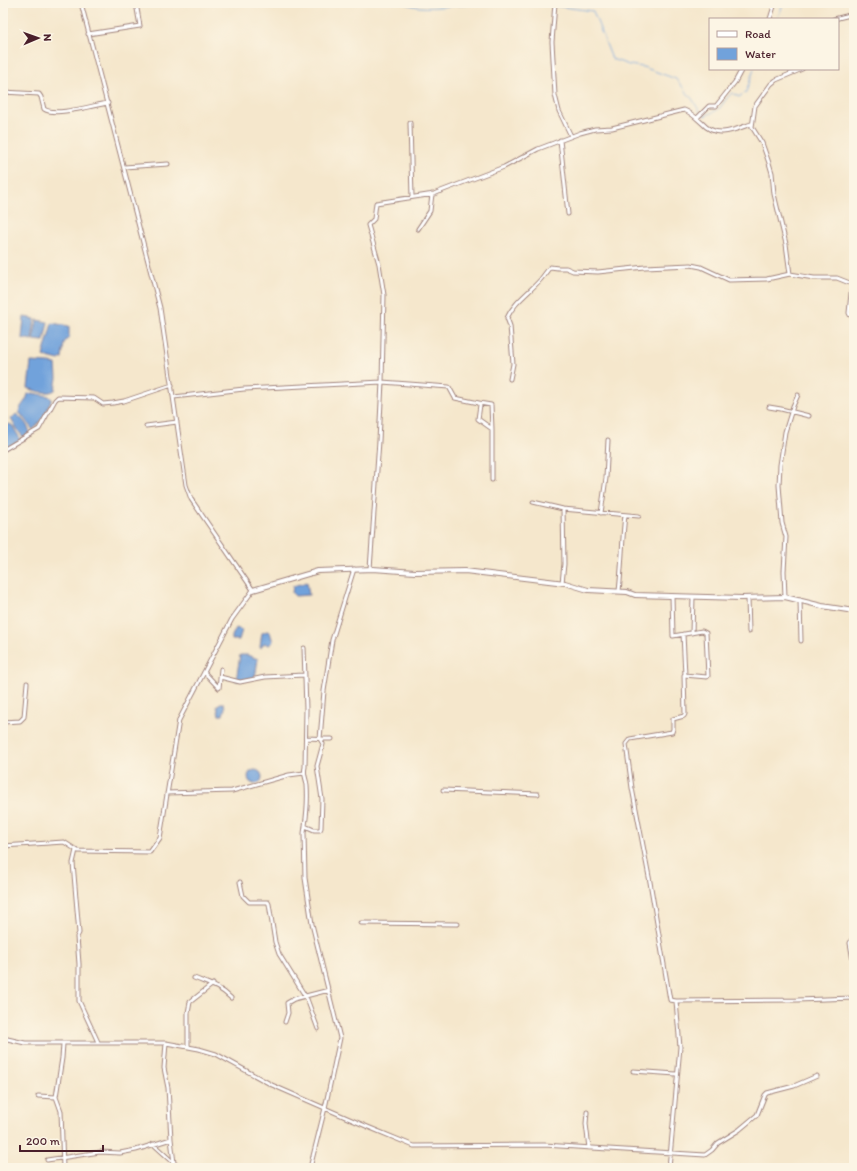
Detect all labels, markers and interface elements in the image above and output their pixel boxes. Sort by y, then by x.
north arrow [18,18,58,58]
legend [709,18,839,70]
text: Road [745,27,771,41]
text: N [41,34,54,42]
text: Water [745,47,776,61]
scale bar [20,1127,103,1153]
text: 200 m [26,1134,60,1148]

